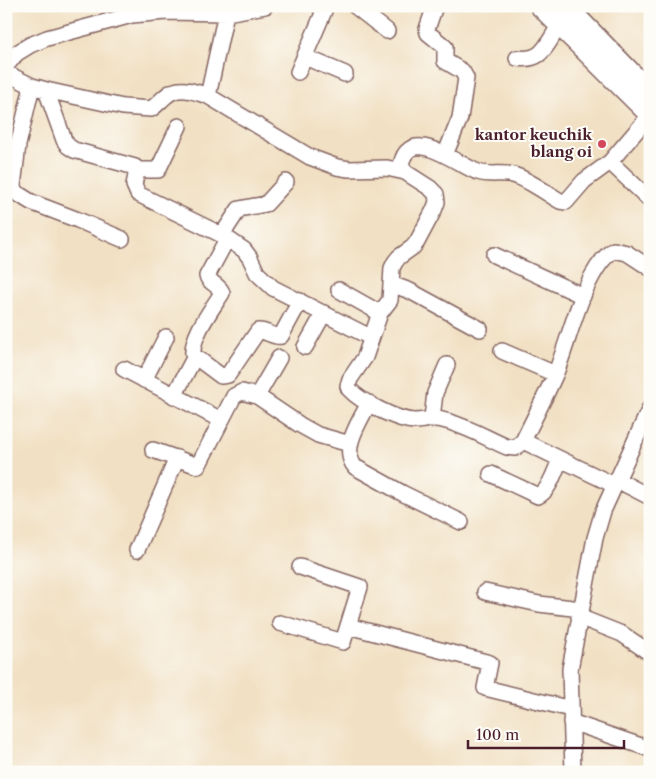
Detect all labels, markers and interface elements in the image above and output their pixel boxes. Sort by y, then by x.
place label: kantor keuchik blang oi [475,125,593,161]
marker: kantor keuchik blang oi [596,138,608,150]
scale bar [468,718,625,750]
text: 100 m [476,725,519,744]

